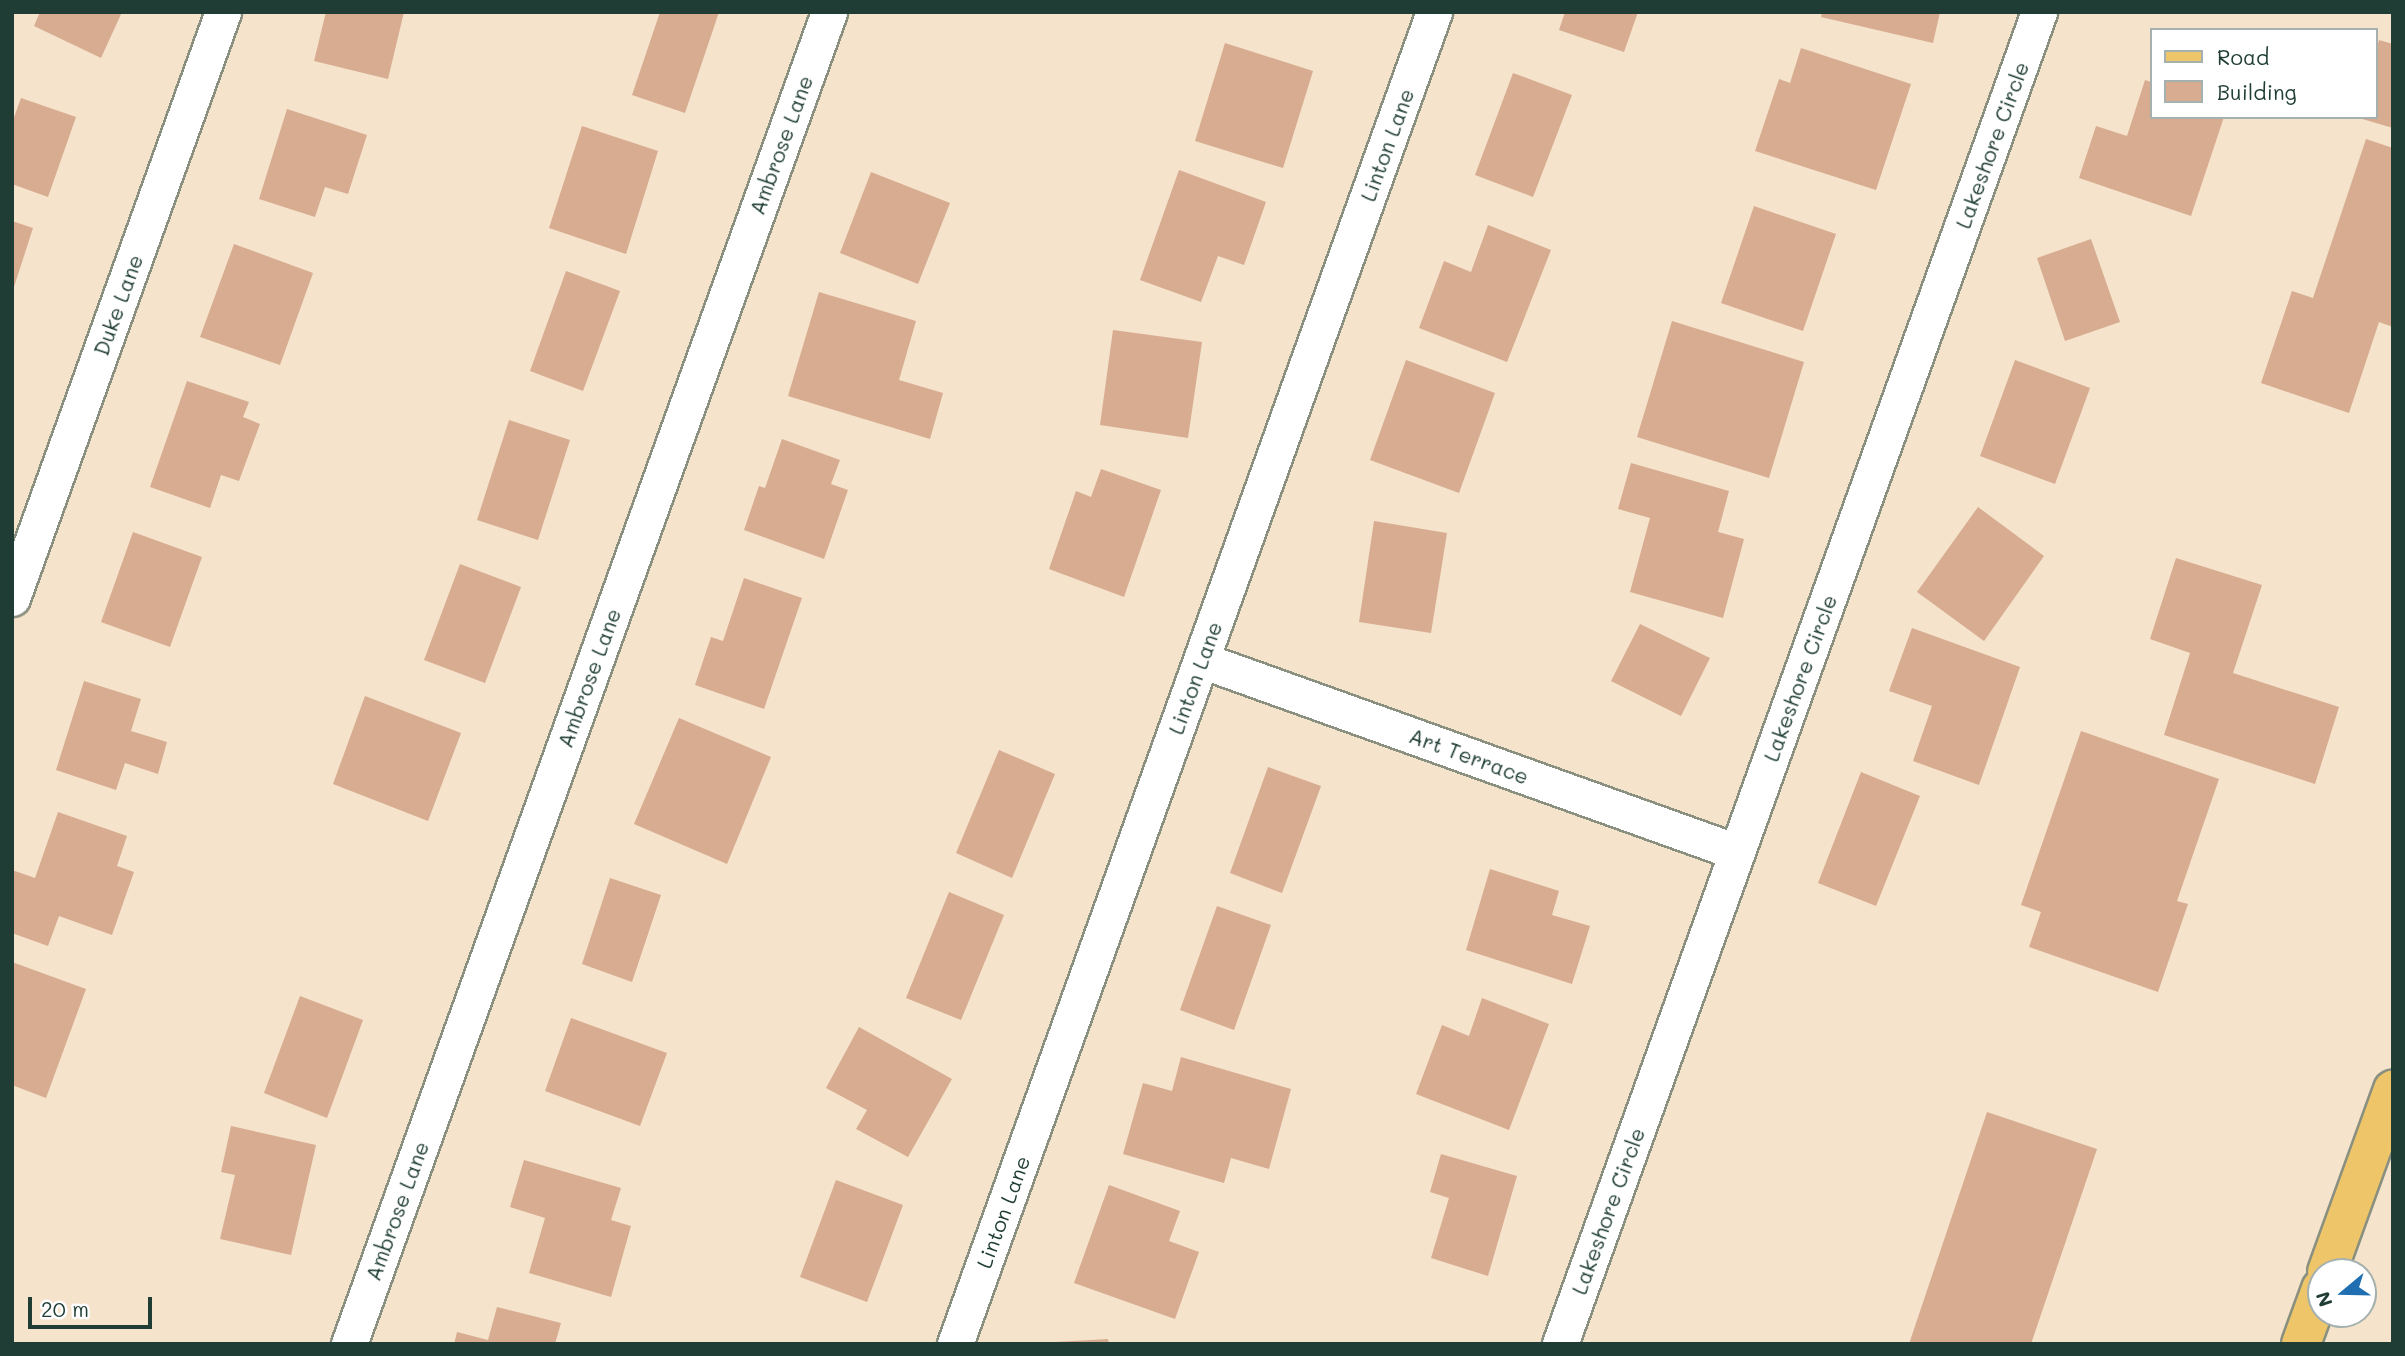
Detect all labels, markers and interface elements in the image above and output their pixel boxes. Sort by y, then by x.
legend [2150,28,2377,119]
text: Road [2217,43,2269,70]
street label: Lakeshore Circle [1950,58,2034,232]
street label: Ambrose Lane [744,72,818,218]
text: Building [2217,78,2297,105]
street label: Linton Lane [1355,85,1419,205]
street label: Duke Lane [88,251,148,359]
street label: Lakeshore Circle [1758,591,1842,765]
street label: Ambrose Lane [552,605,626,751]
street label: Linton Lane [1163,618,1227,738]
street label: Art Terrace [1406,723,1532,789]
street label: Lakeshore Circle [1566,1124,1650,1298]
street label: Ambrose Lane [360,1138,434,1284]
street label: Linton Lane [971,1152,1035,1272]
north arrow [2307,1258,2377,1328]
scale bar [32,1282,156,1326]
text: N [2309,1288,2338,1310]
text: 20 m [41,1295,89,1322]

